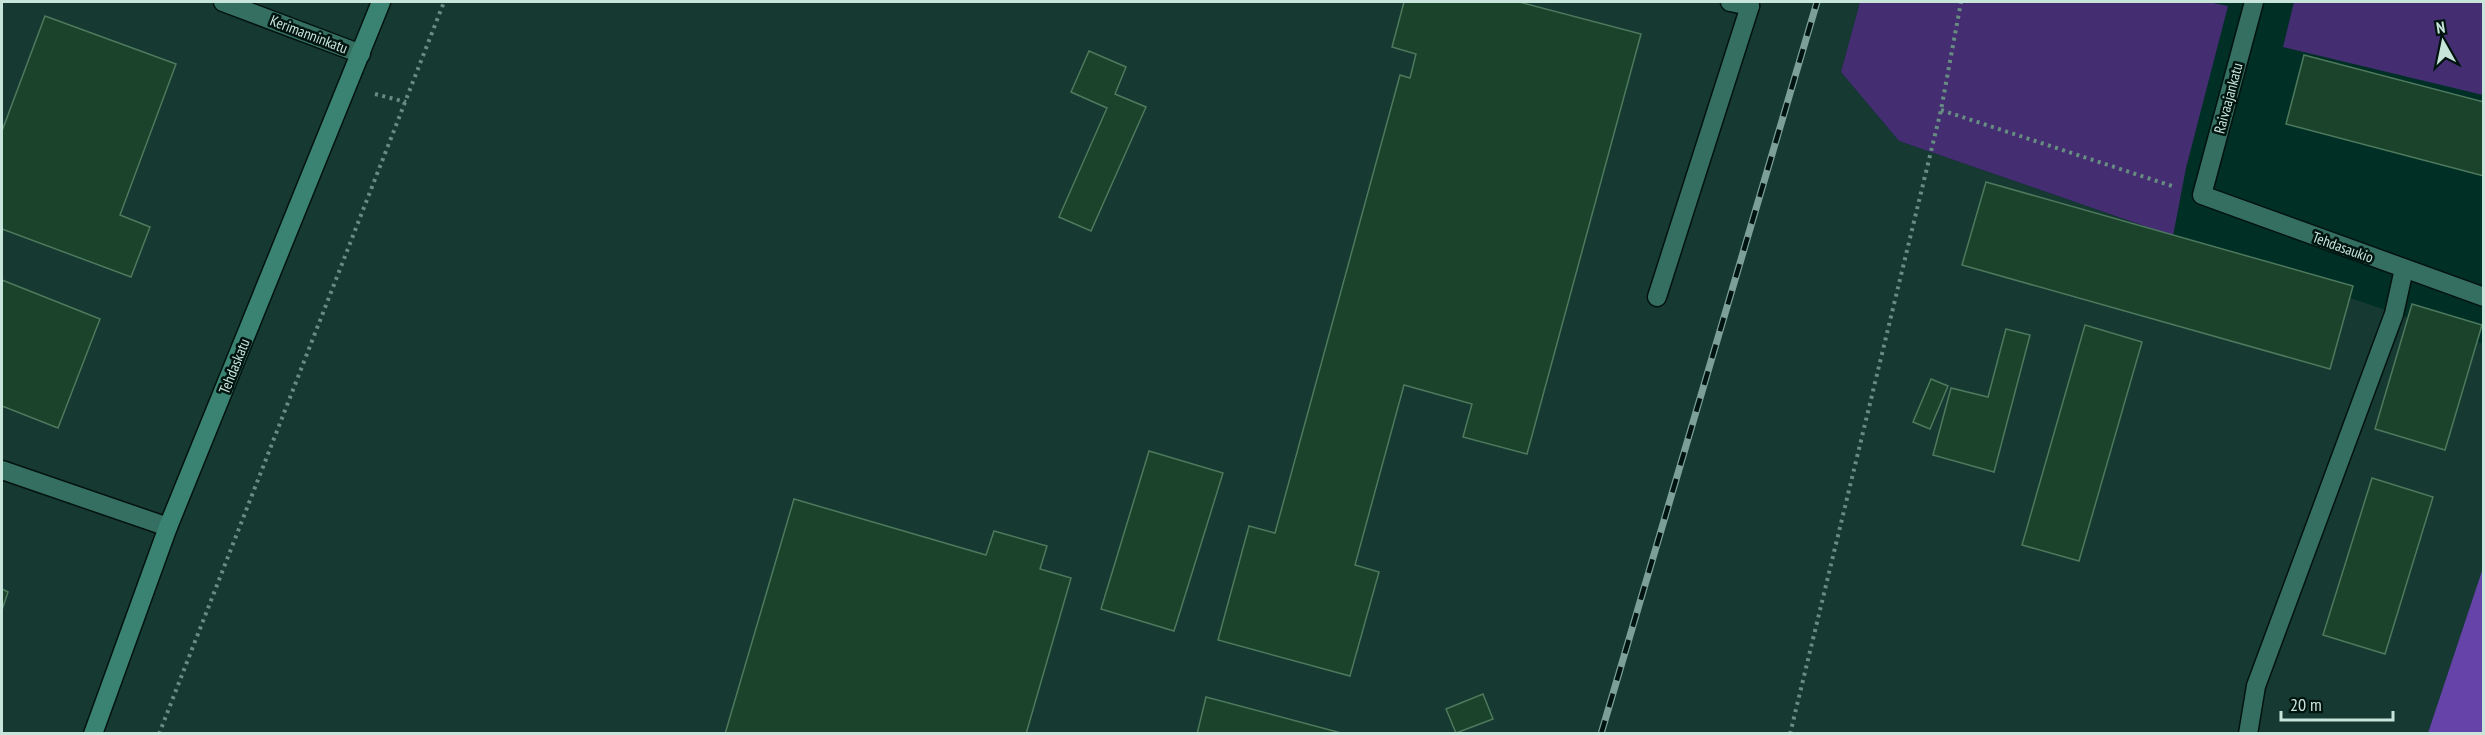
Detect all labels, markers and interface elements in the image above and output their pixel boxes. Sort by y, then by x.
street label: Kerimanninkatu [268,11,350,57]
north arrow [2413,12,2473,72]
text: N [2435,17,2446,38]
street label: Raivaajankatu [2209,61,2247,135]
street label: Tehdasaukio [2310,227,2376,267]
street label: Tehdaskatu [214,336,254,396]
scale bar [2281,684,2394,722]
text: 20 m [2290,693,2322,716]

